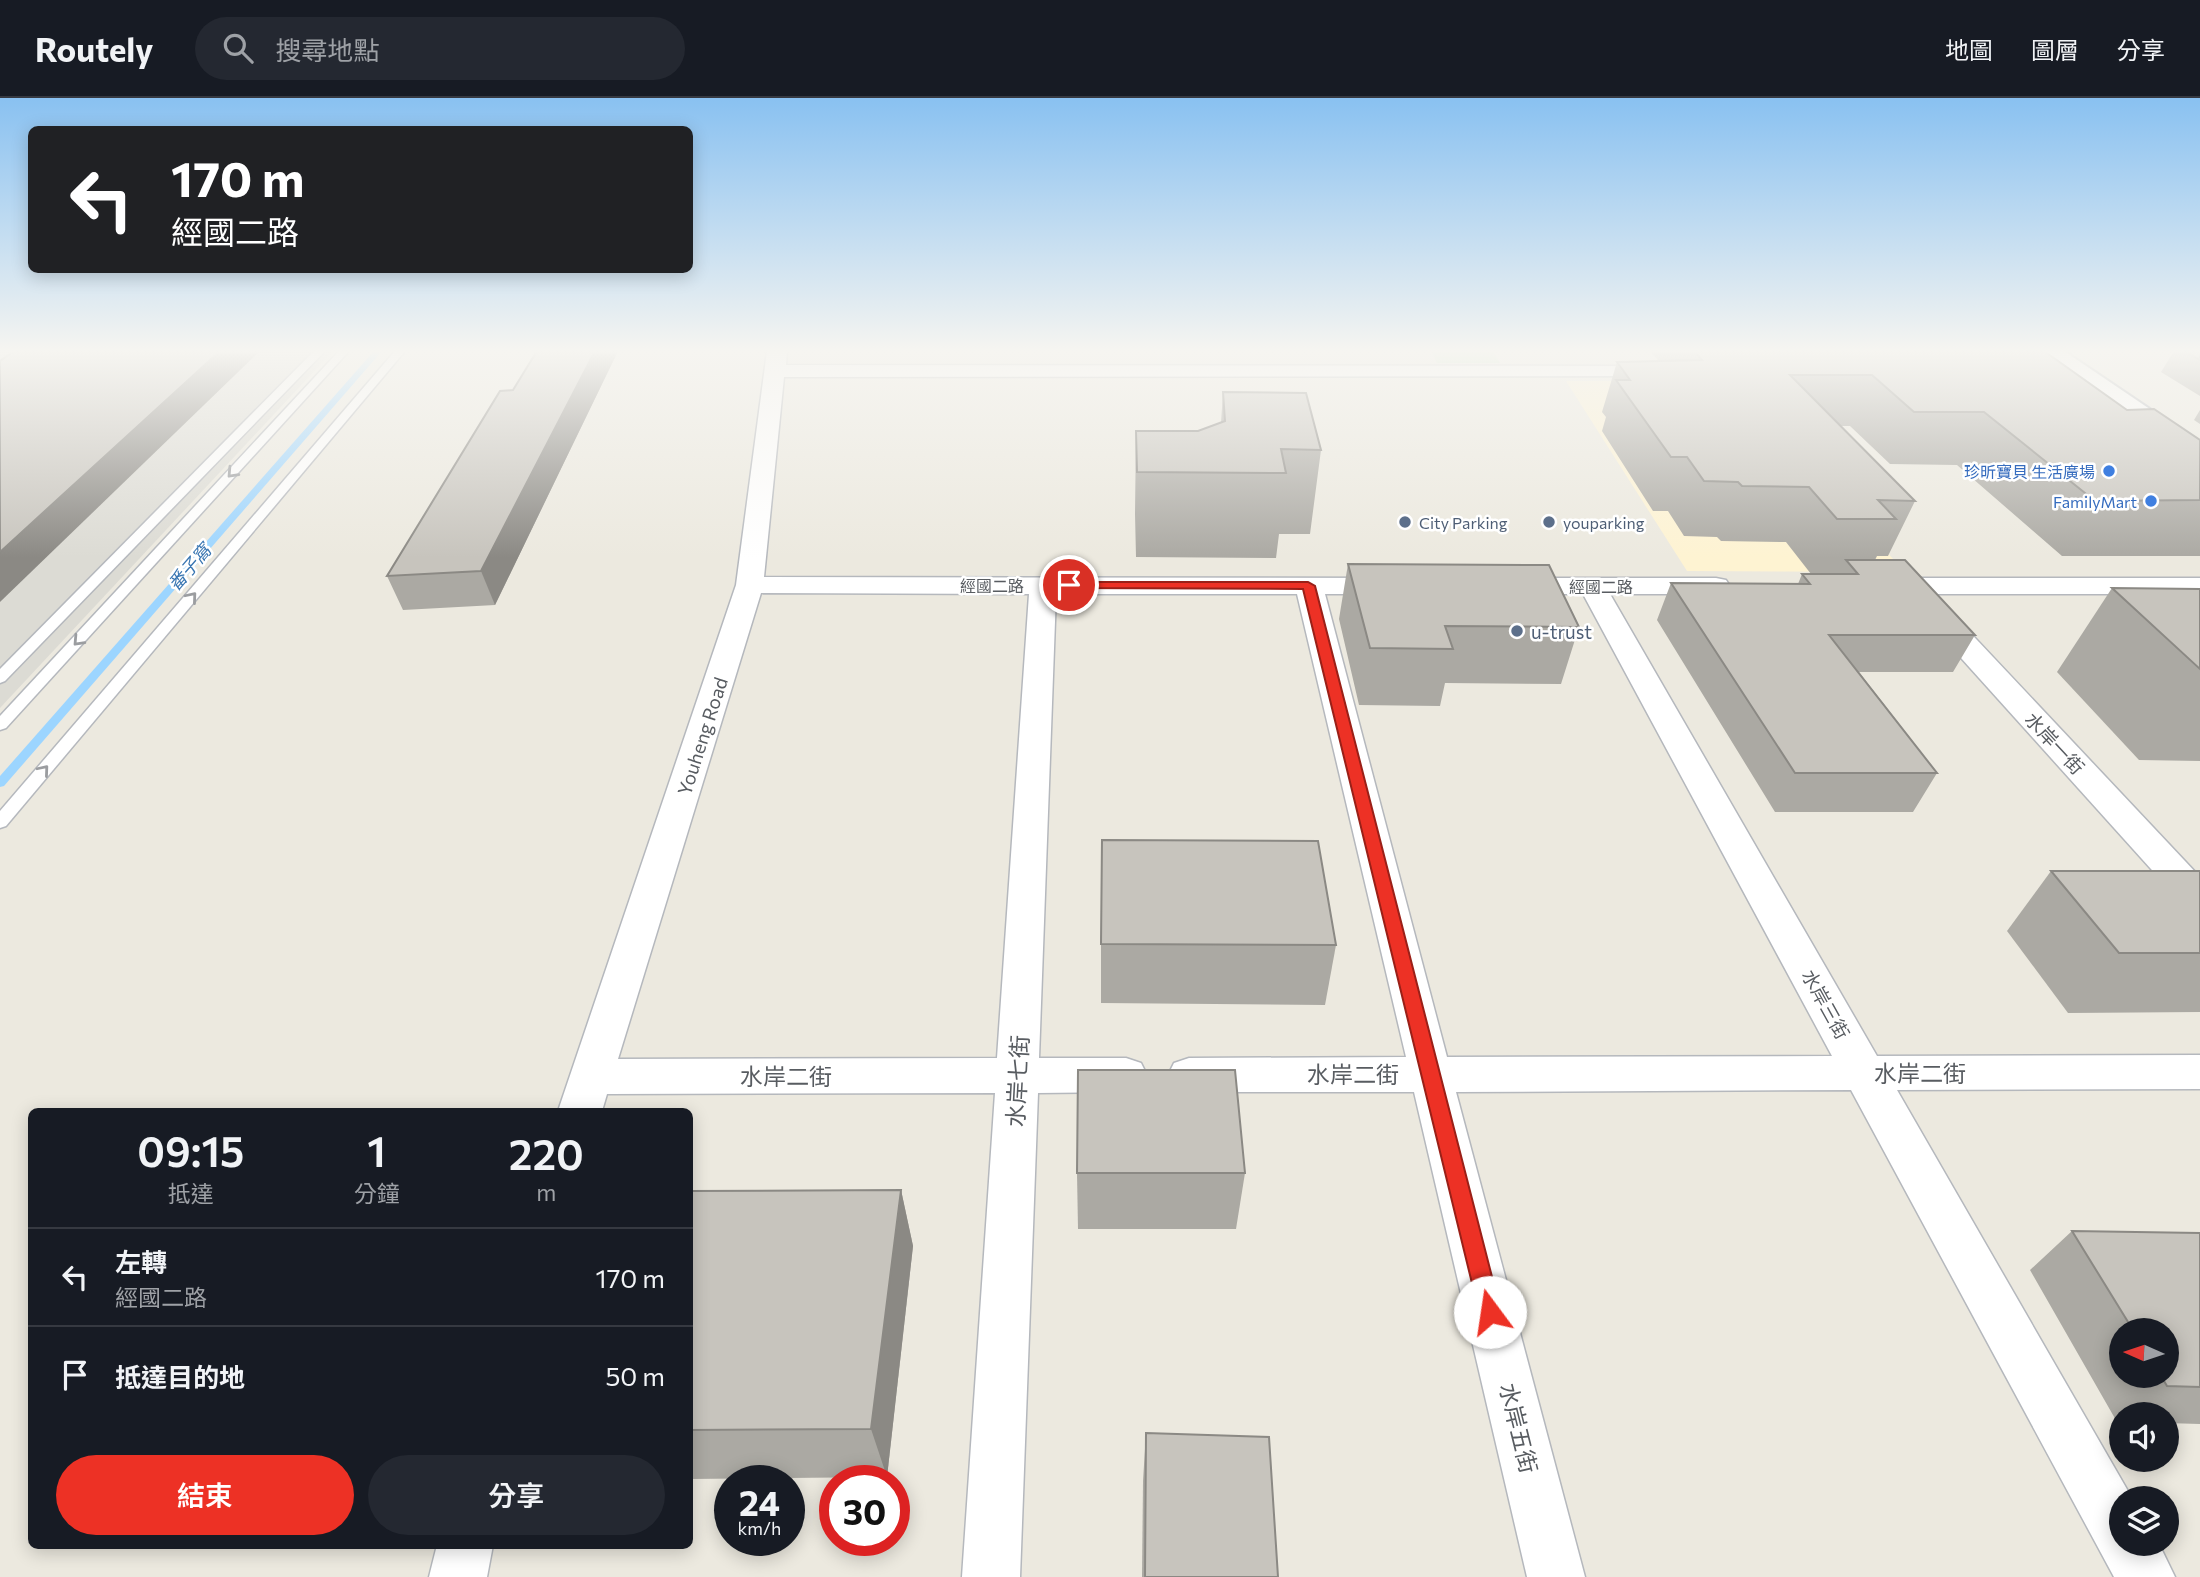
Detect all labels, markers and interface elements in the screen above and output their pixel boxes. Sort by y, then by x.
search box [195,17,685,80]
text: Routely [35,28,153,69]
icon: search [219,29,257,67]
text: 搜尋地點 [275,34,380,65]
text: 地圖 [1945,35,1993,64]
text: 圖層 [2031,35,2079,64]
text: 分享 [2117,35,2165,64]
text: 170 m [171,147,304,207]
icon: left [56,154,147,245]
text: 經國二路 [171,211,299,251]
place label: 珍昕寶貝 生活廣場 [1964,462,2095,481]
marker: 珍昕寶貝 生活廣場 [2101,463,2117,479]
one-way arrow [227,465,240,478]
place label: FamilyMart [2053,492,2137,511]
marker: FamilyMart [2143,493,2159,509]
place label: City Parking [1419,513,1508,532]
place label: youparking [1563,513,1645,532]
marker: City Parking [1397,514,1413,530]
marker: youparking [1541,514,1557,530]
water label: 番子窩 [163,537,217,595]
pin [1039,555,1099,615]
icon: arrive [1050,566,1088,604]
street label: 經國二路 [960,576,1024,595]
street label: 經國二路 [1569,577,1633,596]
one-way arrow [184,592,196,605]
place label: u-trust [1531,620,1592,643]
marker: u-trust [1509,623,1525,639]
one-way arrow [73,633,86,646]
street label: Youheng Road [672,674,732,798]
street label: 水岸一街 [2021,707,2089,779]
one-way arrow [36,765,48,778]
street label: 水岸三街 [1798,965,1854,1043]
street label: 水岸七街 [1001,1034,1033,1128]
street label: 水岸二街 [1874,1059,1966,1087]
street label: 水岸二街 [1307,1060,1399,1088]
street label: 水岸二街 [740,1062,832,1090]
text: 09:15 [137,1124,244,1176]
text: 1 [367,1124,386,1176]
text: 220 [509,1127,584,1179]
text: m [536,1178,556,1206]
text: 抵達 [168,1179,214,1207]
text: 分鐘 [354,1179,400,1207]
text: 左轉 [115,1246,167,1277]
icon: left [56,1258,94,1296]
text: 170 m [596,1262,665,1293]
position arrow [1453,1275,1527,1349]
text: 經國二路 [115,1283,207,1311]
north arrow [2109,1318,2179,1388]
map controls [2109,1318,2179,1556]
icon: arrive [56,1356,94,1394]
text: 50 m [605,1360,665,1391]
text: 抵達目的地 [115,1361,245,1392]
street label: 水岸五街 [1494,1380,1544,1476]
button: sound [2109,1402,2179,1472]
button: 結束 [56,1455,354,1535]
button: 分享 [368,1455,665,1535]
speed limit sign: 30 [819,1465,910,1556]
text: 24 [739,1480,780,1523]
button: layers [2109,1486,2179,1556]
text: km/h [738,1517,781,1539]

